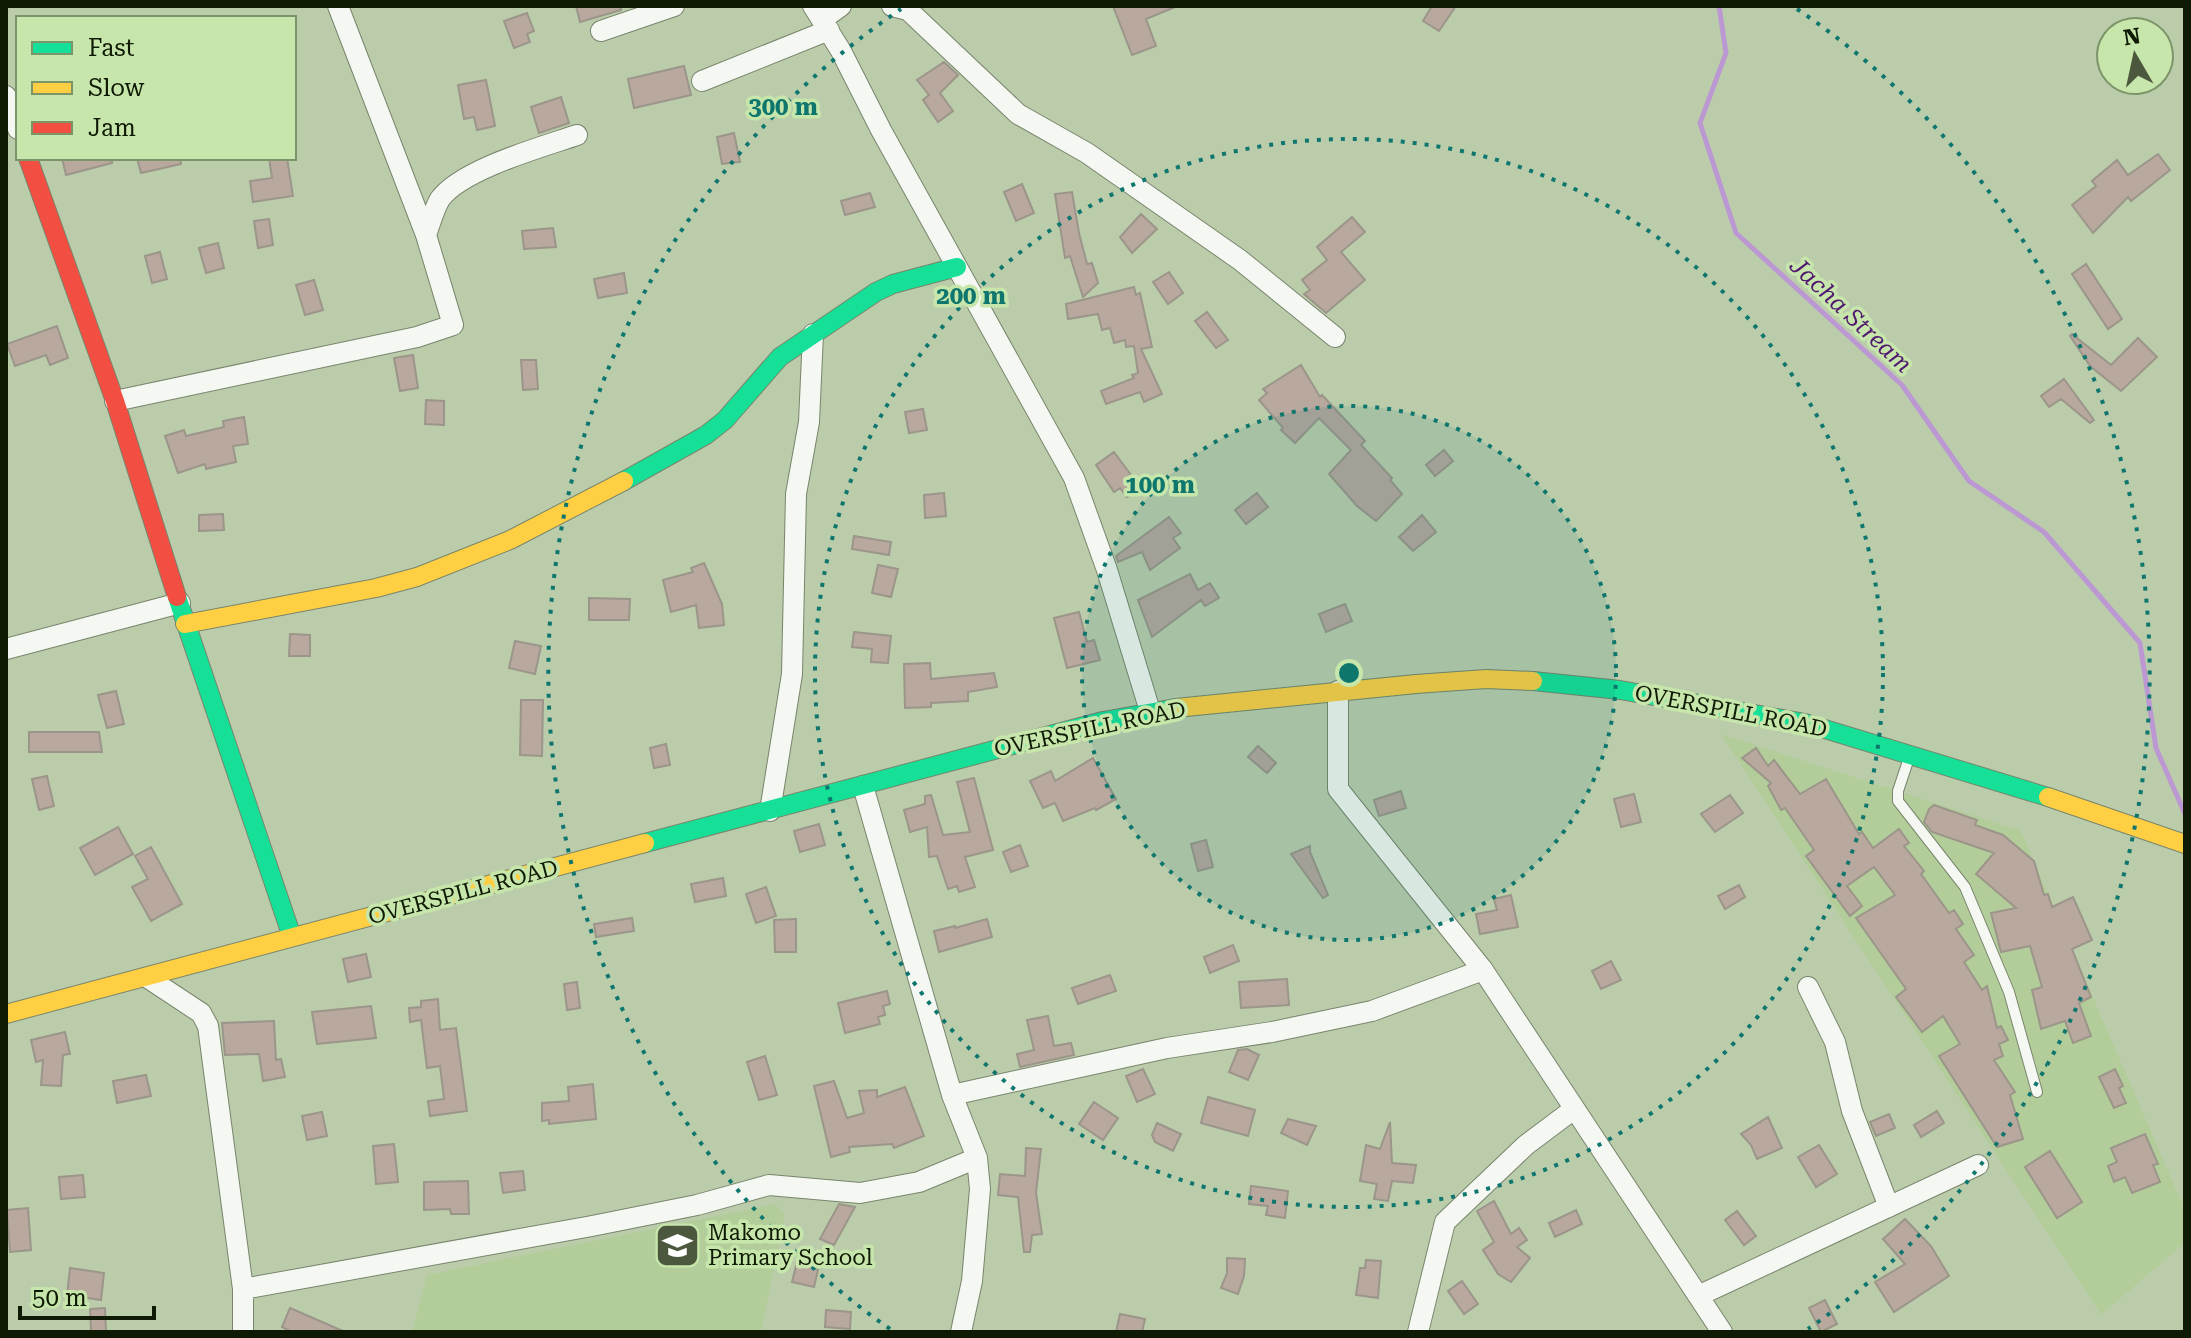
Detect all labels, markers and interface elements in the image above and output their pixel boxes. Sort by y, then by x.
legend [16,16,296,160]
north arrow [2095,16,2175,96]
text: N [2122,23,2142,50]
text: Fast [88,34,135,62]
text: Slow [88,74,145,102]
text: 300 m [748,93,818,121]
text: Jam [88,114,136,142]
water label: Jacha Stream [1784,251,1918,378]
text: 200 m [936,282,1006,310]
text: 100 m [1125,471,1195,499]
centre of rings [1335,659,1363,687]
street label: OVERSPILL ROAD [1633,680,1829,742]
street label: OVERSPILL ROAD [992,696,1188,762]
street label: OVERSPILL ROAD [366,855,560,929]
place label: Makomo Primary School [708,1220,873,1270]
school or university icon: Makomo Primary School [653,1221,701,1269]
scale bar [20,1270,154,1320]
text: 50 m [32,1284,87,1312]

